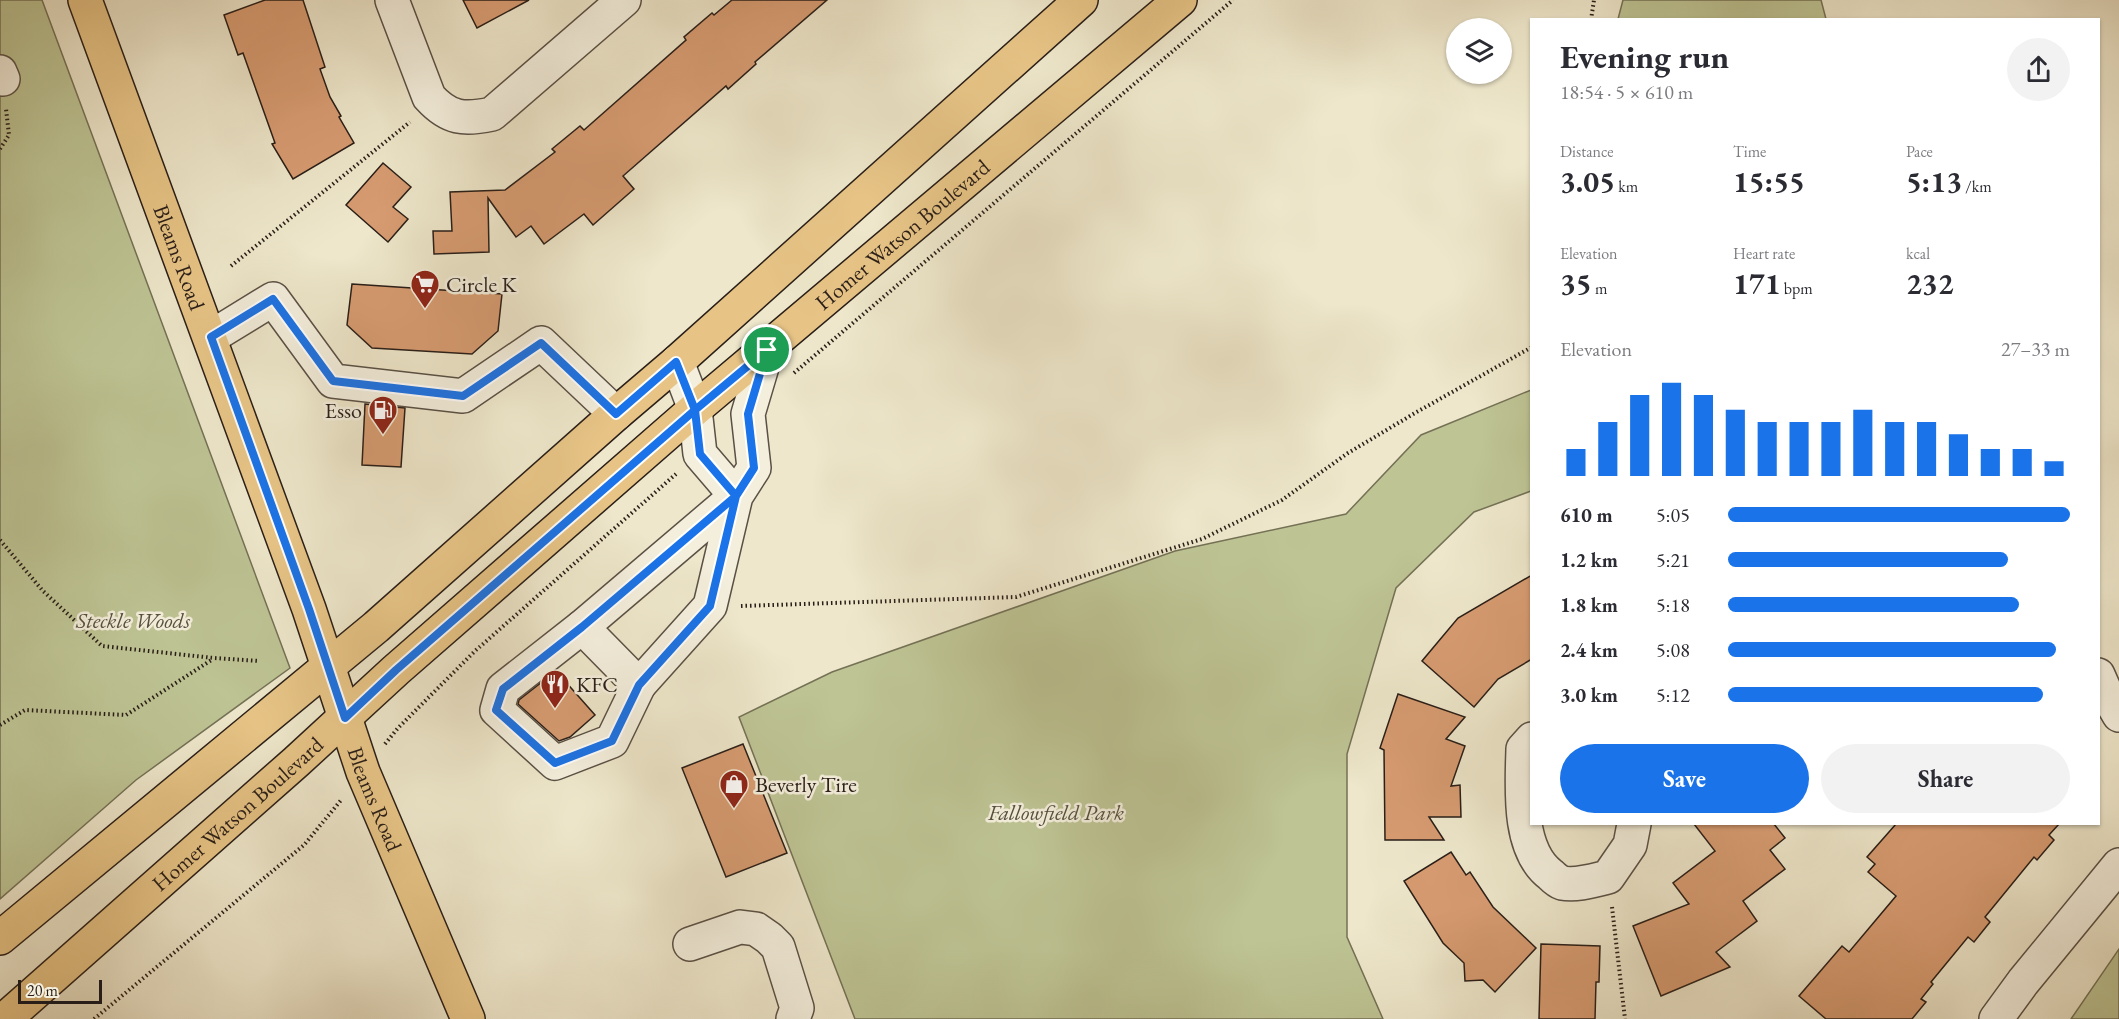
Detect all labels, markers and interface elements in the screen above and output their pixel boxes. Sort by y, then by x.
map controls [1446,18,1512,84]
button: layers [1446,18,1512,84]
text: Evening run [1560,35,1729,78]
button: share [2007,38,2070,101]
text: 18:54 · 5 × 610 m [1560,79,1693,105]
text: Distance [1560,141,1613,162]
text: Time [1733,141,1766,162]
text: Pace [1906,141,1933,162]
street label: Homer Watson Boulevard [809,152,996,316]
text: 3.05 [1560,162,1615,201]
text: 15:55 [1733,162,1805,201]
text: 5:13 [1906,162,1962,201]
text: km [1615,176,1638,197]
text: /km [1962,176,1992,197]
street label: Bleams Road [147,200,213,315]
text: Elevation [1560,243,1618,264]
text: Heart rate [1733,243,1795,264]
text: kcal [1906,243,1930,264]
text: 35 [1560,264,1592,303]
text: 171 [1733,264,1781,303]
text: 232 [1906,264,1954,303]
supermarket icon: Circle K [409,268,441,310]
place label: Circle K [446,270,518,299]
text: m [1592,278,1607,299]
text: bpm [1781,278,1813,299]
pin [741,324,792,375]
icon: arrive [750,333,783,366]
text: Elevation [1560,336,1632,362]
text: 27–33 m [2001,336,2070,362]
fuel station icon: Esso [367,394,399,436]
place label: Esso [324,396,362,425]
text: 610 m [1560,502,1613,528]
text: 5:05 [1656,502,1690,528]
text: 1.2 km [1560,547,1618,573]
text: 5:21 [1656,547,1690,573]
text: 1.8 km [1560,592,1618,618]
text: 5:18 [1656,592,1690,618]
park label: Steckle Woods [75,606,191,635]
text: 2.4 km [1560,637,1618,663]
text: 5:08 [1656,637,1690,663]
restaurant icon: KFC [539,668,571,710]
place label: KFC [576,670,618,699]
text: 3.0 km [1560,682,1618,708]
text: 5:12 [1656,682,1690,708]
street label: Homer Watson Boulevard [145,729,330,897]
street label: Bleams Road [341,743,410,856]
button: Save [1560,744,1809,813]
button: Share [1821,744,2070,813]
shop icon: Beverly Tire [718,768,750,810]
place label: Beverly Tire [755,770,857,799]
park label: Fallowfield Park [987,798,1124,827]
scale bar [18,977,102,1004]
text: 20 m [27,980,58,1001]

